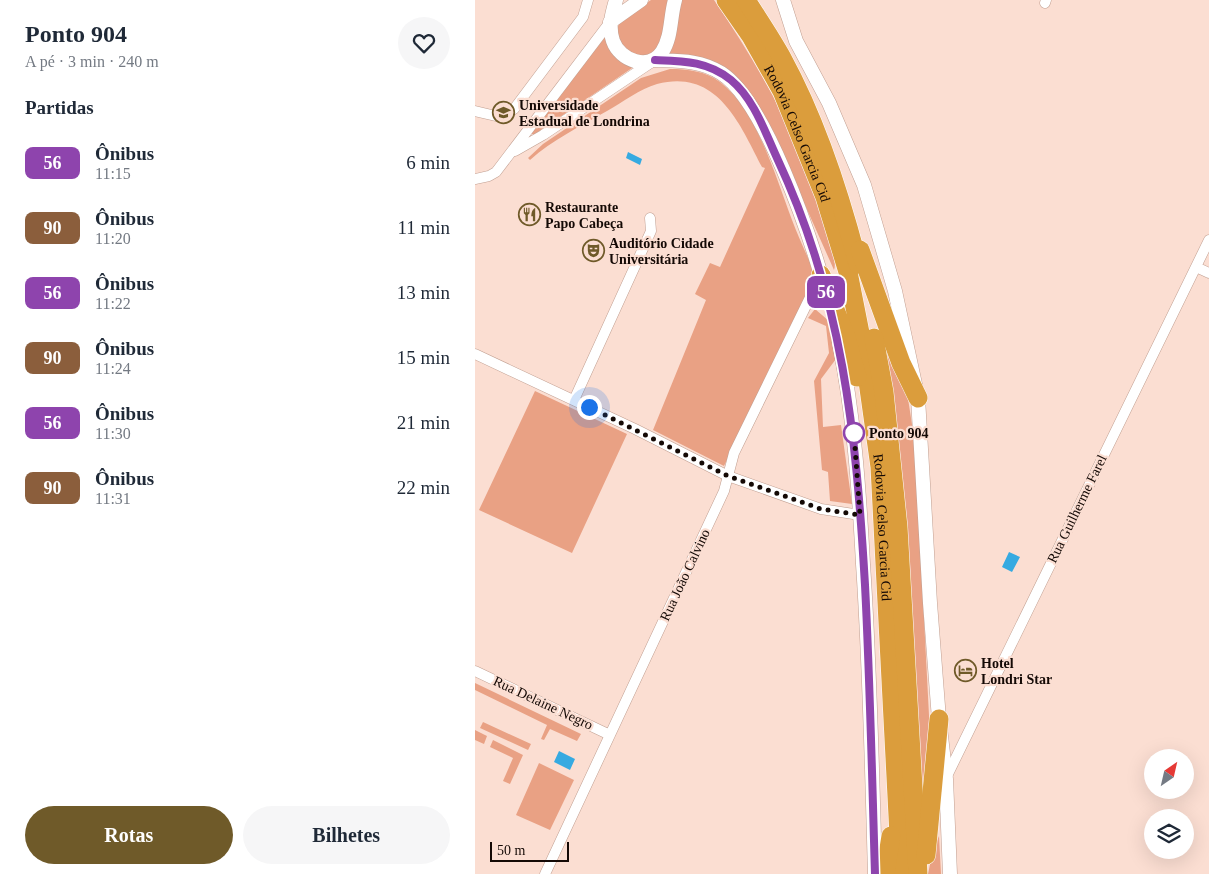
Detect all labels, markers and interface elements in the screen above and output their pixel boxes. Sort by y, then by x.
button: heart [398,17,450,69]
text: Ponto 904 [25,21,127,47]
text: A pé · 3 min · 240 m [25,53,159,70]
street label: Rodovia Celso Garcia Cid [761,62,833,203]
text: Partidas [25,97,94,118]
place label: Universidade Estadual de Londrina [519,98,650,129]
school or university icon: Universidade Estadual de Londrina [491,101,515,125]
text: Ônibus [95,143,154,164]
text: 6 min [406,152,450,173]
text: 56 [44,153,62,173]
text: 11:15 [95,165,131,182]
place label: Restaurante Papo Cabeça [545,200,623,231]
restaurant icon: Restaurante Papo Cabeça [517,203,541,227]
text: Ônibus [95,208,154,229]
text: 11 min [397,217,450,238]
text: 90 [44,218,62,238]
text: 11:20 [95,230,131,247]
place label: Auditório Cidade Universitária [609,236,714,267]
theatre icon: Auditório Cidade Universitária [581,239,605,263]
text: Ônibus [95,273,154,294]
line badge: 56 [803,276,849,308]
text: 13 min [397,282,450,303]
text: 56 [817,282,835,302]
text: 56 [44,283,62,303]
text: 11:22 [95,295,131,312]
text: Ônibus [95,338,154,359]
text: 15 min [397,347,450,368]
text: 90 [44,348,62,368]
text: 11:24 [95,360,131,377]
your location [577,395,602,420]
text: Ônibus [95,403,154,424]
text: 21 min [397,412,450,433]
text: 56 [44,413,62,433]
marker: Ponto 904 [843,422,865,444]
text: 11:30 [95,425,131,442]
place label: Ponto 904 [869,426,929,441]
street label: Rodovia Celso Garcia Cid [871,453,894,601]
street label: Rua Guilherme Farel [1044,453,1110,565]
text: Ônibus [95,468,154,489]
text: 22 min [397,477,450,498]
text: 90 [44,478,62,498]
text: 11:31 [95,490,131,507]
street label: Rua João Calvino [657,527,713,623]
place label: Hotel Londri Star [981,656,1052,687]
hotel icon: Hotel Londri Star [953,659,977,683]
street label: Rua Delaine Negro [491,673,595,733]
north arrow [1144,749,1194,799]
map controls [1144,749,1194,859]
button: Rotas [25,806,233,864]
button: Bilhetes [243,806,450,864]
button: layers [1144,809,1194,859]
scale bar [490,839,569,862]
text: 50 m [497,843,525,858]

